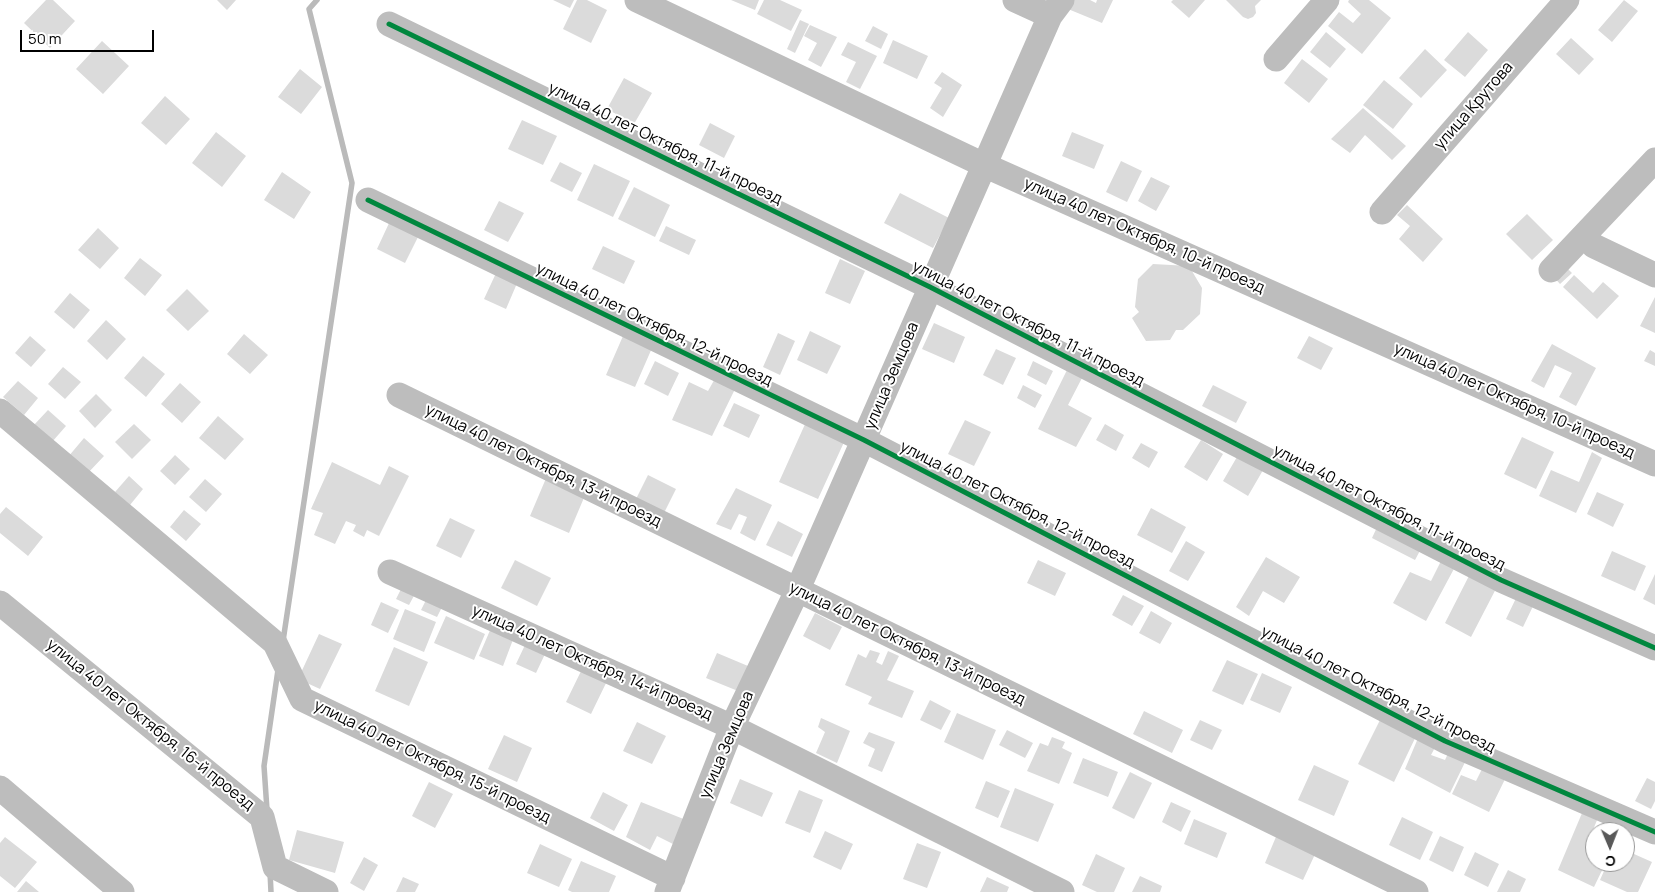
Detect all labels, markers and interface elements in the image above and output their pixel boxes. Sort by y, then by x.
scale bar [22,20,156,52]
text: 50 m [28,28,62,49]
street label: улица Крутова [1431,58,1517,154]
street label: улица 40 лет Октября, 11-й проезд [545,79,785,209]
street label: улица 40 лет Октября, 10-й проезд [1021,174,1267,298]
street label: улица 40 лет Октября, 11-й проезд [909,257,1147,391]
street label: улица 40 лет Октября, 12-й проезд [533,259,775,391]
street label: улица Земцова [861,319,923,433]
street label: улица 40 лет Октября, 10-й проезд [1391,339,1637,463]
street label: улица 40 лет Октября, 13-й проезд [422,400,664,532]
street label: улица 40 лет Октября, 12-й проезд [896,437,1138,573]
street label: улица 40 лет Октября, 11-й проезд [1270,441,1508,575]
street label: улица 40 лет Октября, 13-й проезд [786,578,1028,710]
street label: улица 40 лет Октября, 14-й проезд [469,601,715,725]
street label: улица 40 лет Октября, 12-й проезд [1257,622,1499,758]
street label: улица 40 лет Октября, 16-й проезд [42,635,258,815]
street label: улица Земцова [696,688,758,802]
street label: улица 40 лет Октября, 15-й проезд [310,696,554,828]
north arrow [1585,822,1635,872]
text: С [1605,852,1616,871]

